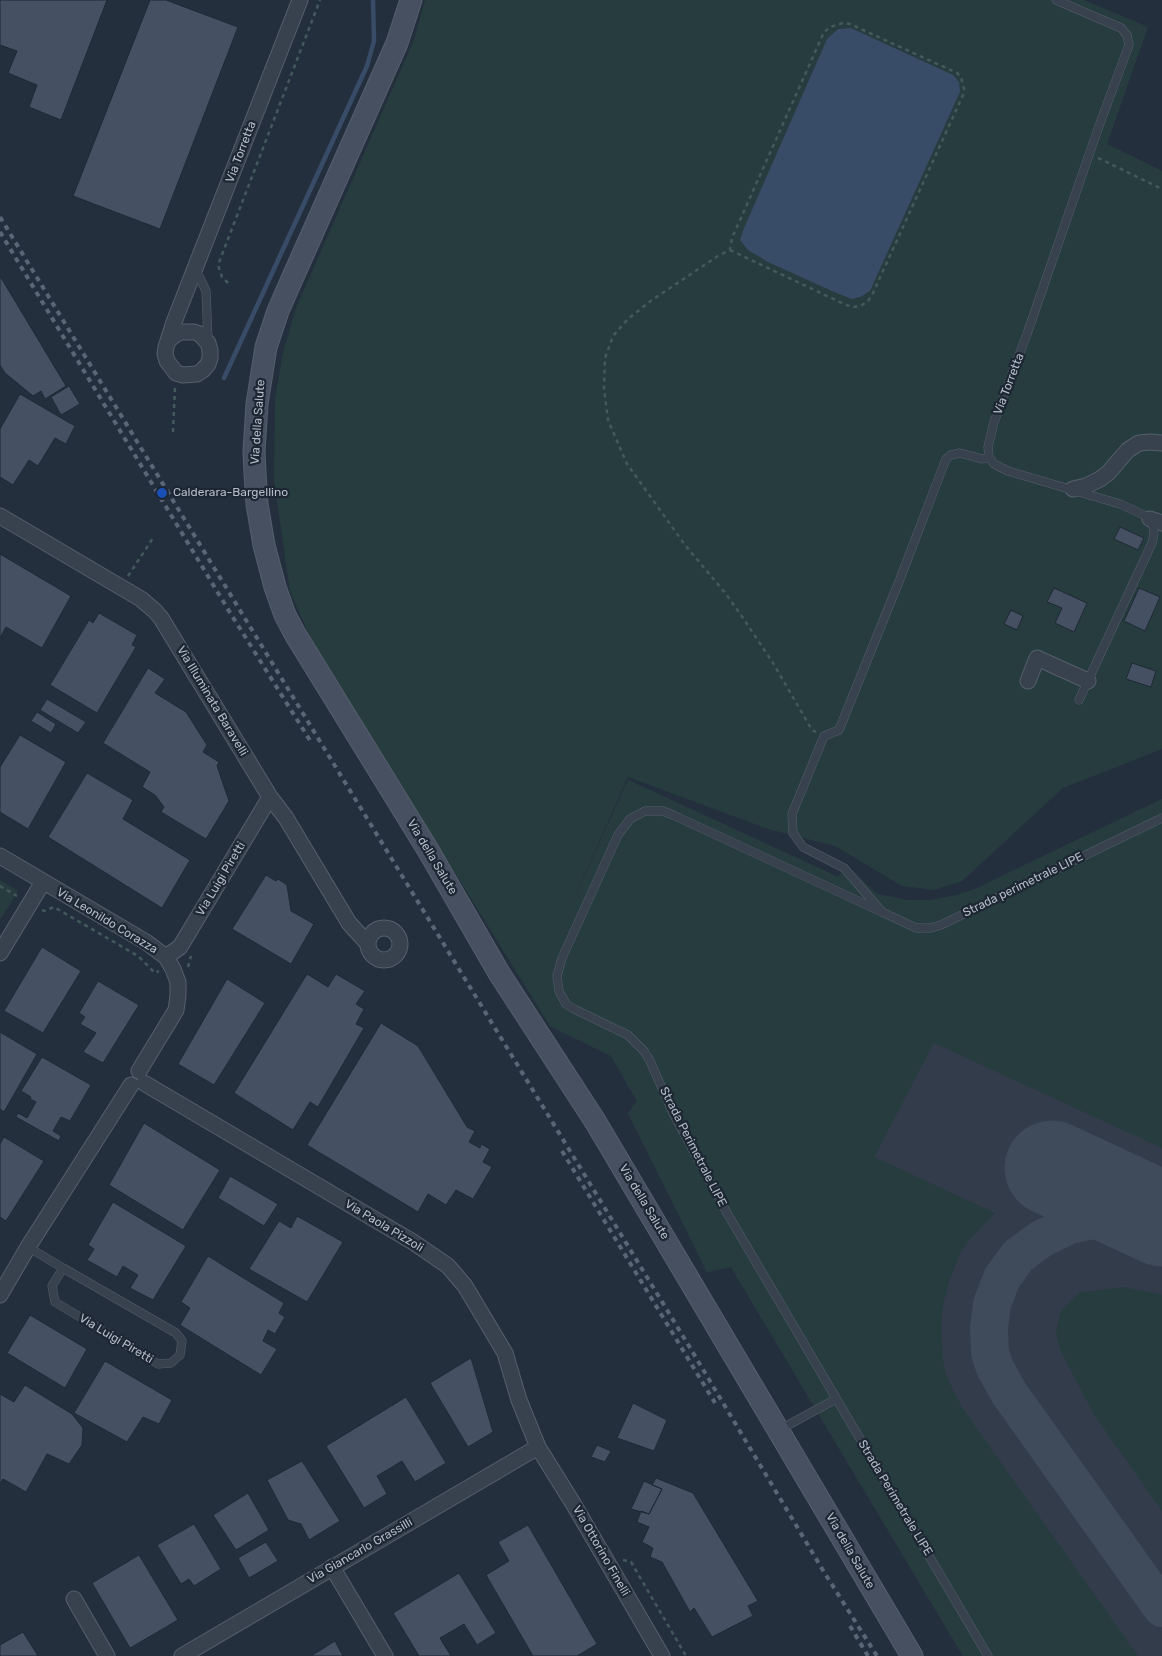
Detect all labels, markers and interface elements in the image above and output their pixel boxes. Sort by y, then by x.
street label: Via Torretta [223,119,259,185]
street label: Via Torretta [991,351,1027,417]
street label: Via della Salute [248,379,268,465]
marker: Calderara-Bargellino [155,486,169,500]
place label: Calderara-Bargellino [173,486,288,500]
street label: Via Illuminata Baravelli [173,643,251,759]
street label: Via della Salute [404,817,460,897]
street label: Via Luigi Piretti [193,839,249,919]
street label: Strada perimetrale LIPE [961,850,1085,920]
street label: Via Leonildo Corazza [54,885,160,957]
street label: Strada Perimetrale LIPE [657,1085,729,1209]
street label: Via della Salute [616,1162,672,1242]
street label: Via Paola Pizzoli [342,1197,426,1255]
street label: Via Luigi Piretti [76,1311,156,1367]
street label: Strada Perimetrale LIPE [855,1438,935,1558]
street label: Via Ottorino Finelli [569,1503,633,1599]
street label: Via della Salute [822,1511,878,1591]
street label: Via Giancarlo Grassilli [305,1515,415,1587]

